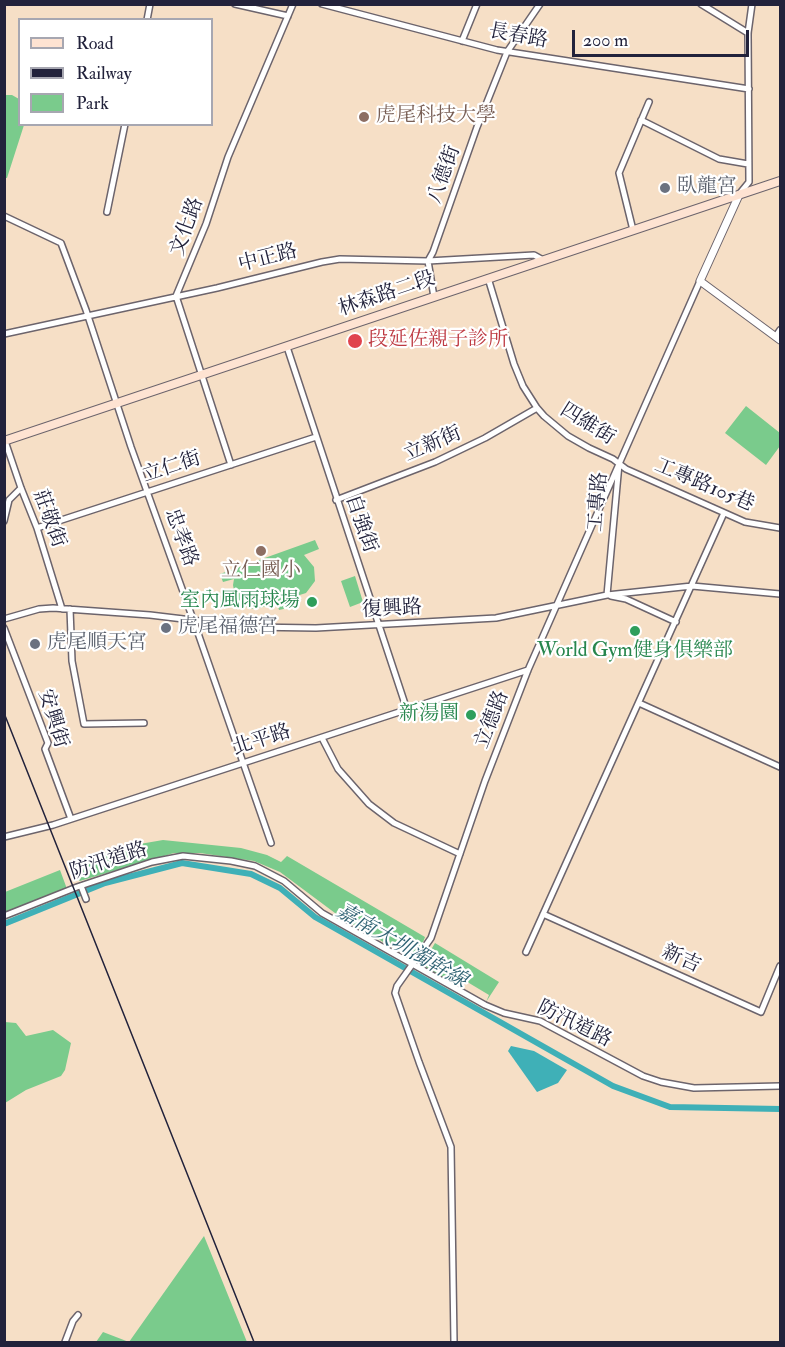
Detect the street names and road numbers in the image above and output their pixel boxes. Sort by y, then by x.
street label: 長春路 [486,20,550,54]
street label: 八德街 [423,143,467,207]
street label: 文化路 [166,195,210,259]
street label: 中正路 [236,240,300,278]
street label: 林森路二段 [336,267,438,323]
street label: 四維街 [555,399,619,451]
street label: 立新街 [401,422,465,468]
street label: 立仁街 [140,447,204,489]
street label: 工專路105巷 [650,454,758,518]
street label: 工專路 [584,471,614,533]
street label: 莊敬街 [26,487,70,551]
street label: 自強街 [339,492,381,556]
street label: 忠孝路 [158,506,202,570]
street label: 復興路 [361,596,423,624]
street label: 安興街 [32,687,72,751]
street label: 立德路 [471,688,515,752]
street label: 北平路 [230,720,294,762]
street label: 防汛道路 [67,838,151,886]
street label: 新吉 [658,941,704,979]
street label: 防汛道路 [533,997,615,1053]

